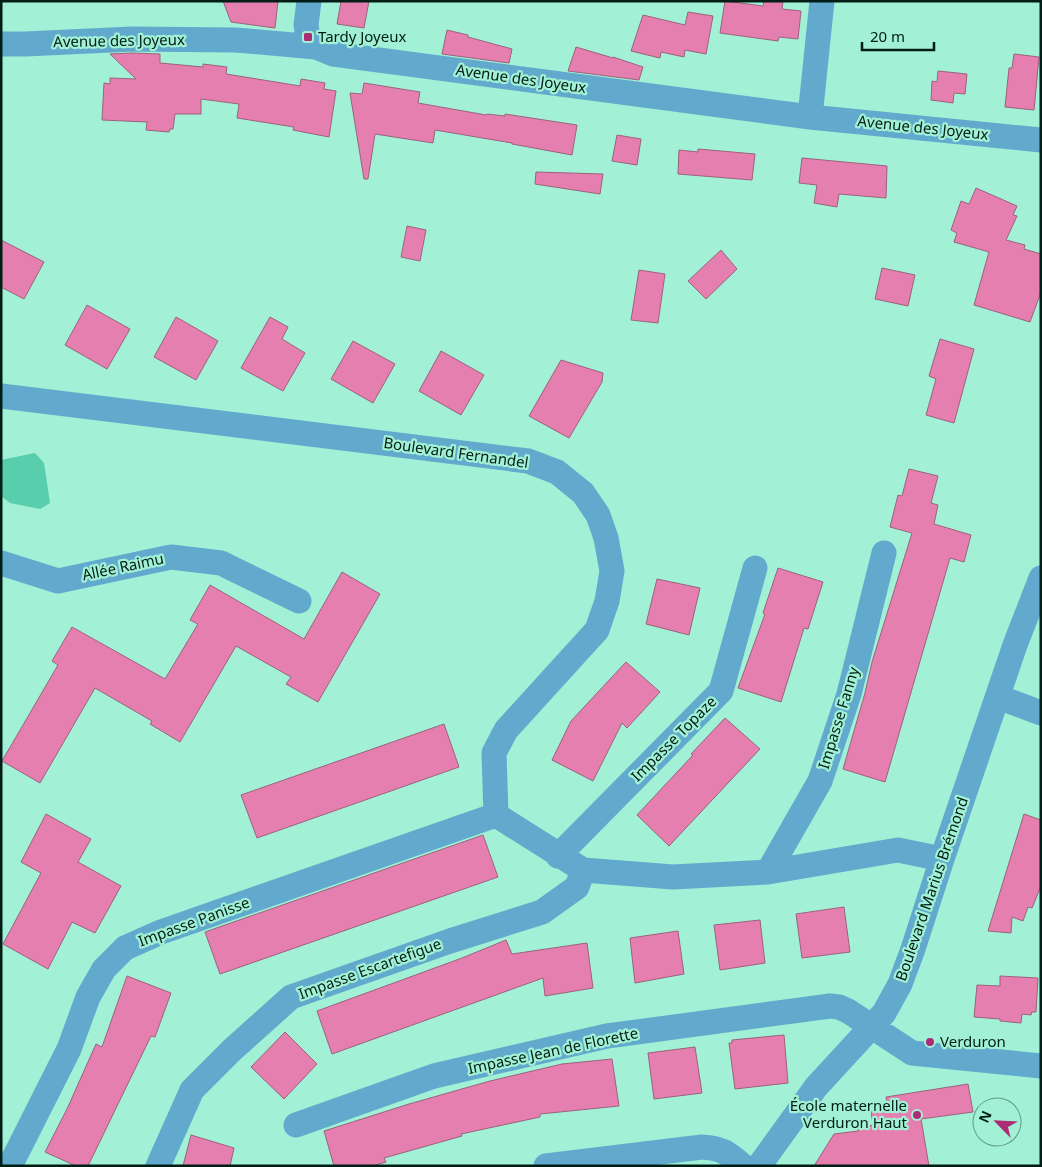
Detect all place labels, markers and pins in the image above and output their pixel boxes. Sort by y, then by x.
place label: Tardy Joyeux [318,26,406,46]
marker: Tardy Joyeux [302,31,314,43]
place label: Verduron [940,1031,1006,1051]
marker: Verduron [924,1036,936,1048]
place label: École maternelle Verduron Haut [790,1095,908,1132]
marker: École maternelle Verduron Haut [911,1109,923,1121]

